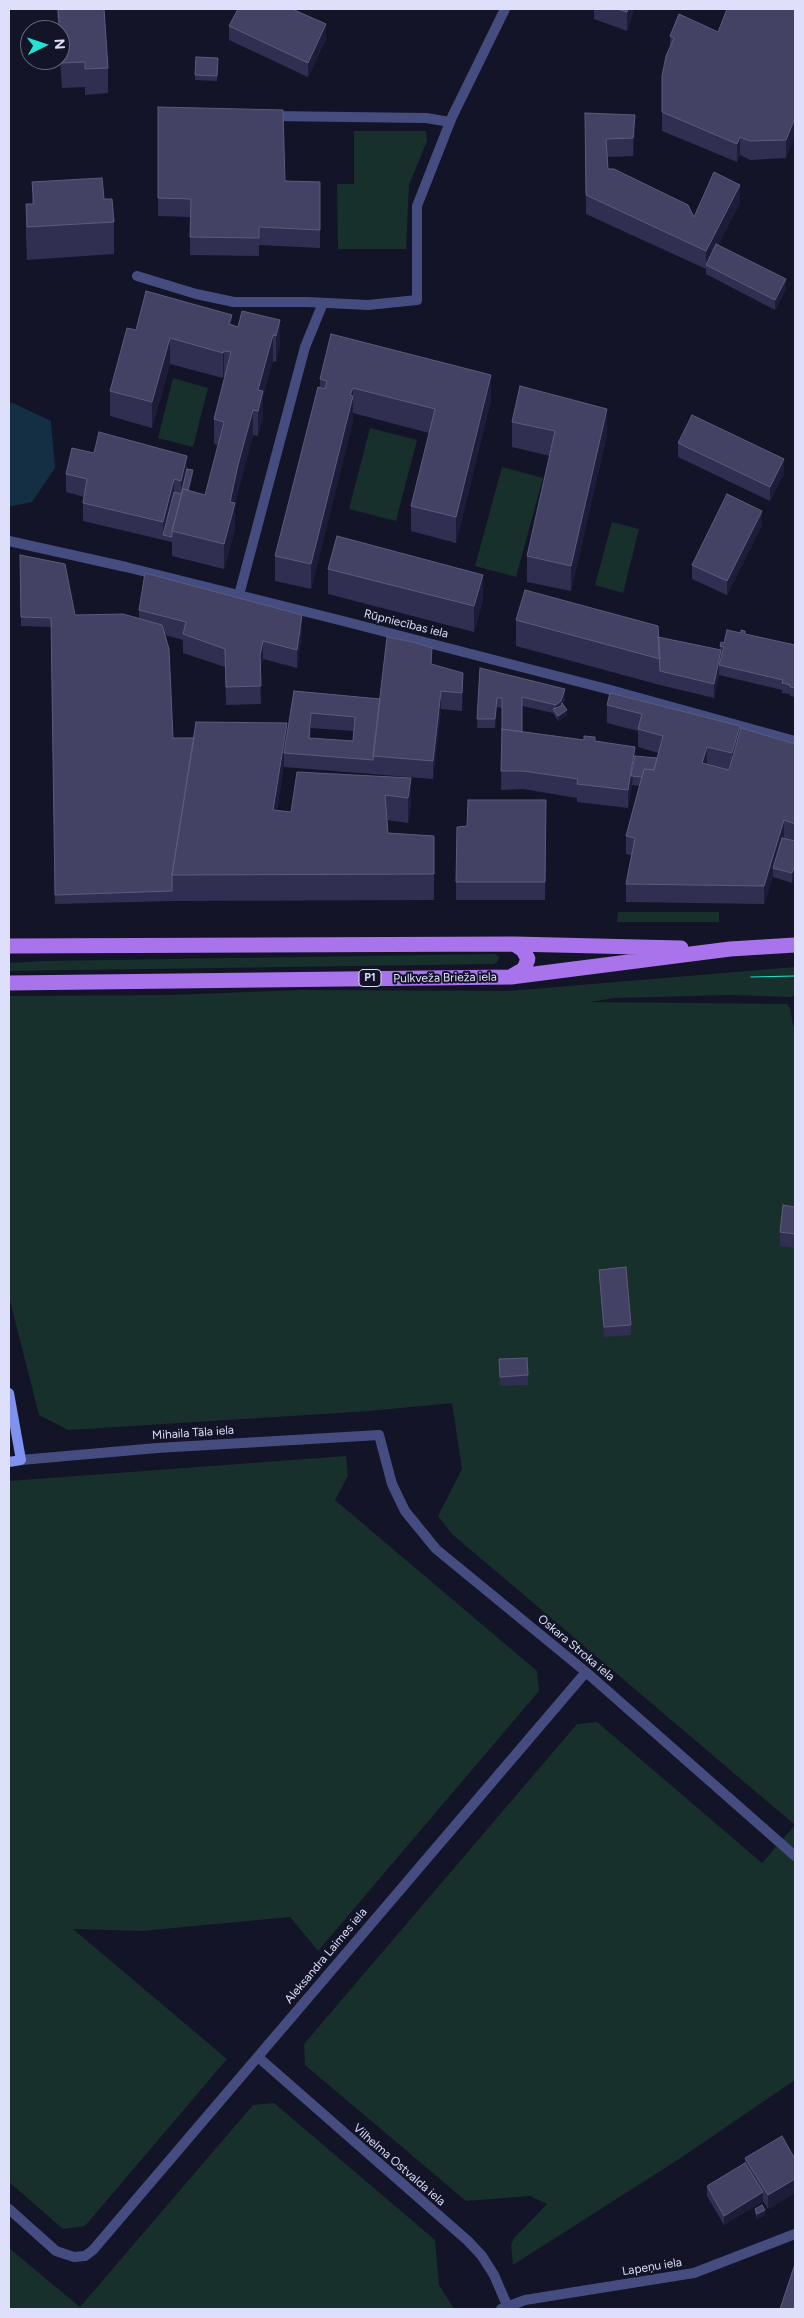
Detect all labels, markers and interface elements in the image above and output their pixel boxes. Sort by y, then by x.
north arrow [20,20,70,70]
text: N [51,38,68,50]
street label: Rūpniecības iela [362,607,450,641]
road number: P1 [359,970,381,986]
street label: Pulkveža Brieža iela [393,970,497,986]
street label: Mihaila Tāla iela [152,1423,234,1443]
street label: Oskara Stroka iela [535,1612,617,1684]
street label: Aleksandra Laimes iela [282,1905,370,2007]
street label: Vilhelma Ostvalda iela [350,2121,448,2209]
street label: Lapeņu iela [621,2255,683,2279]

